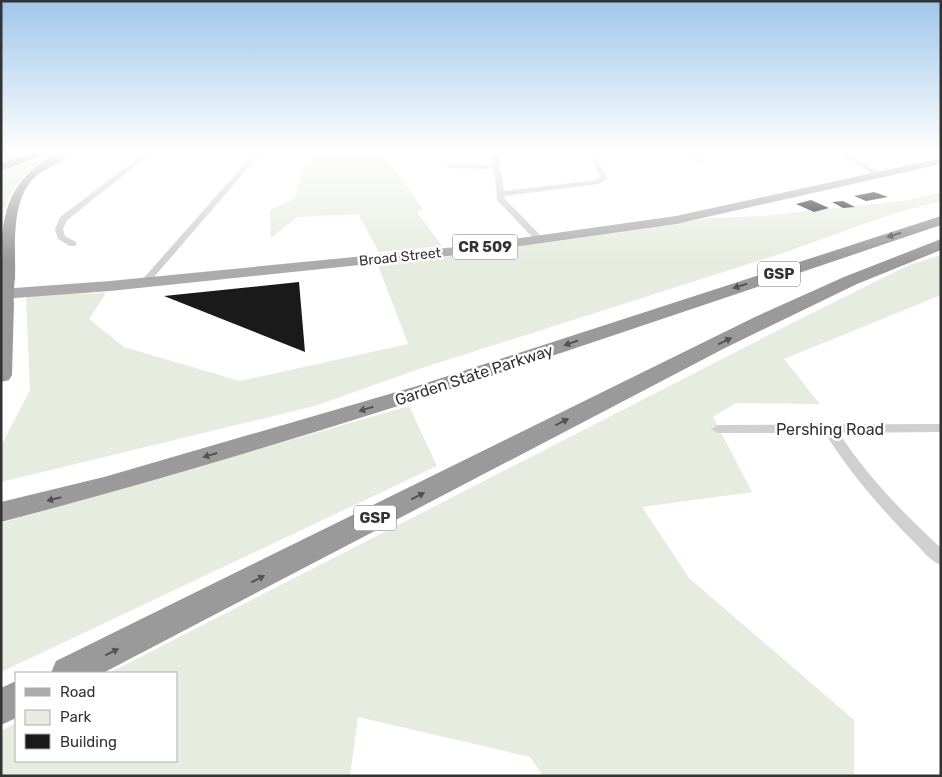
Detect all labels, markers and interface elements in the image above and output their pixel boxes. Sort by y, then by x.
one-way arrow [887,231,902,239]
road number: CR 509 [452,234,518,260]
street label: Broad Street [358,244,442,270]
road number: GSP [758,262,800,286]
one-way arrow [733,283,748,291]
one-way arrow [718,336,732,344]
street label: Garden State Parkway [393,340,556,410]
one-way arrow [563,340,578,348]
one-way arrow [358,406,373,414]
one-way arrow [555,418,569,426]
street label: Pershing Road [776,420,884,439]
one-way arrow [203,452,218,460]
one-way arrow [410,492,425,500]
one-way arrow [46,495,61,503]
road number: GSP [354,506,396,530]
one-way arrow [250,575,265,583]
one-way arrow [105,647,119,655]
legend [15,672,178,762]
text: Road [60,683,96,701]
text: Park [60,708,91,726]
text: Building [60,733,117,751]

